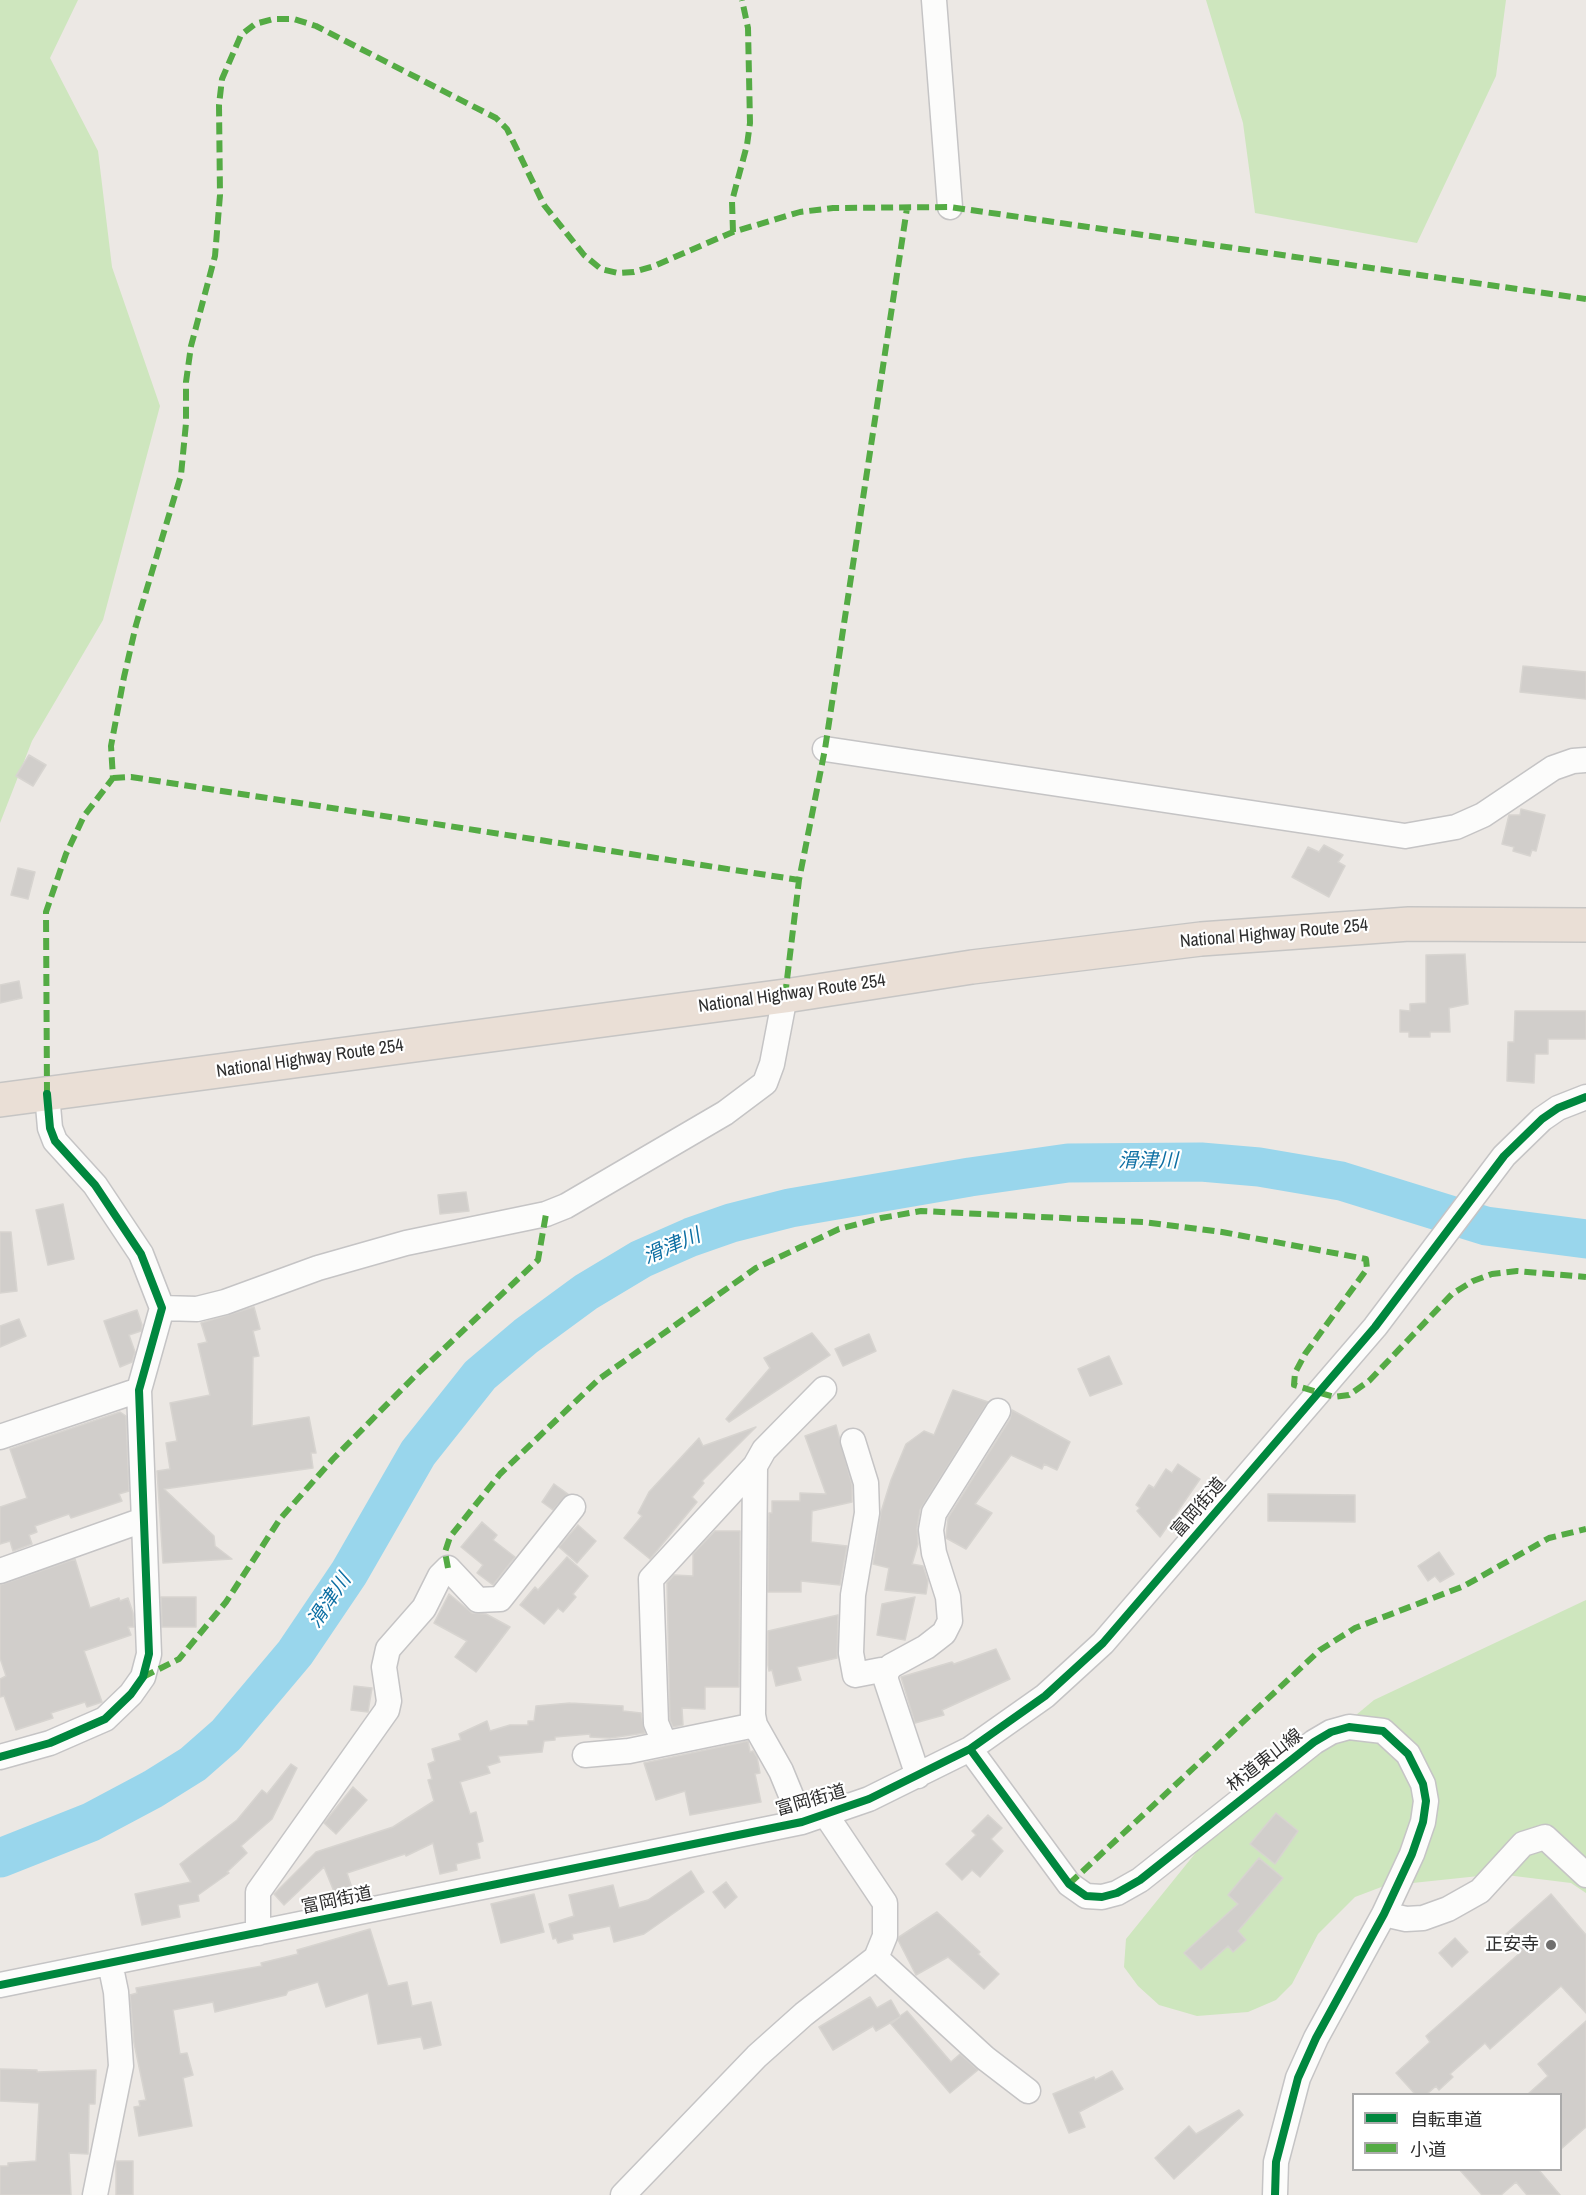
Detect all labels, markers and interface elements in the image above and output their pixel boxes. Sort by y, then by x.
street label: National Highway Route 254 [1179,915,1369,953]
street label: National Highway Route 254 [697,970,887,1018]
street label: National Highway Route 254 [215,1035,405,1083]
water label: 滑津川 [1118,1150,1178,1174]
water label: 滑津川 [640,1224,704,1270]
street label: 富岡街道 [1167,1474,1231,1542]
water label: 滑津川 [303,1569,357,1633]
street label: 林道東山線 [1223,1725,1307,1797]
street label: 富岡街道 [773,1781,849,1821]
street label: 富岡街道 [300,1883,374,1919]
place label: 正安寺 [1485,1934,1539,1956]
marker: 正安寺 [1544,1938,1558,1952]
legend [1352,2093,1562,2171]
text: 自転車道 [1410,2107,1482,2132]
text: 小道 [1410,2137,1446,2162]

